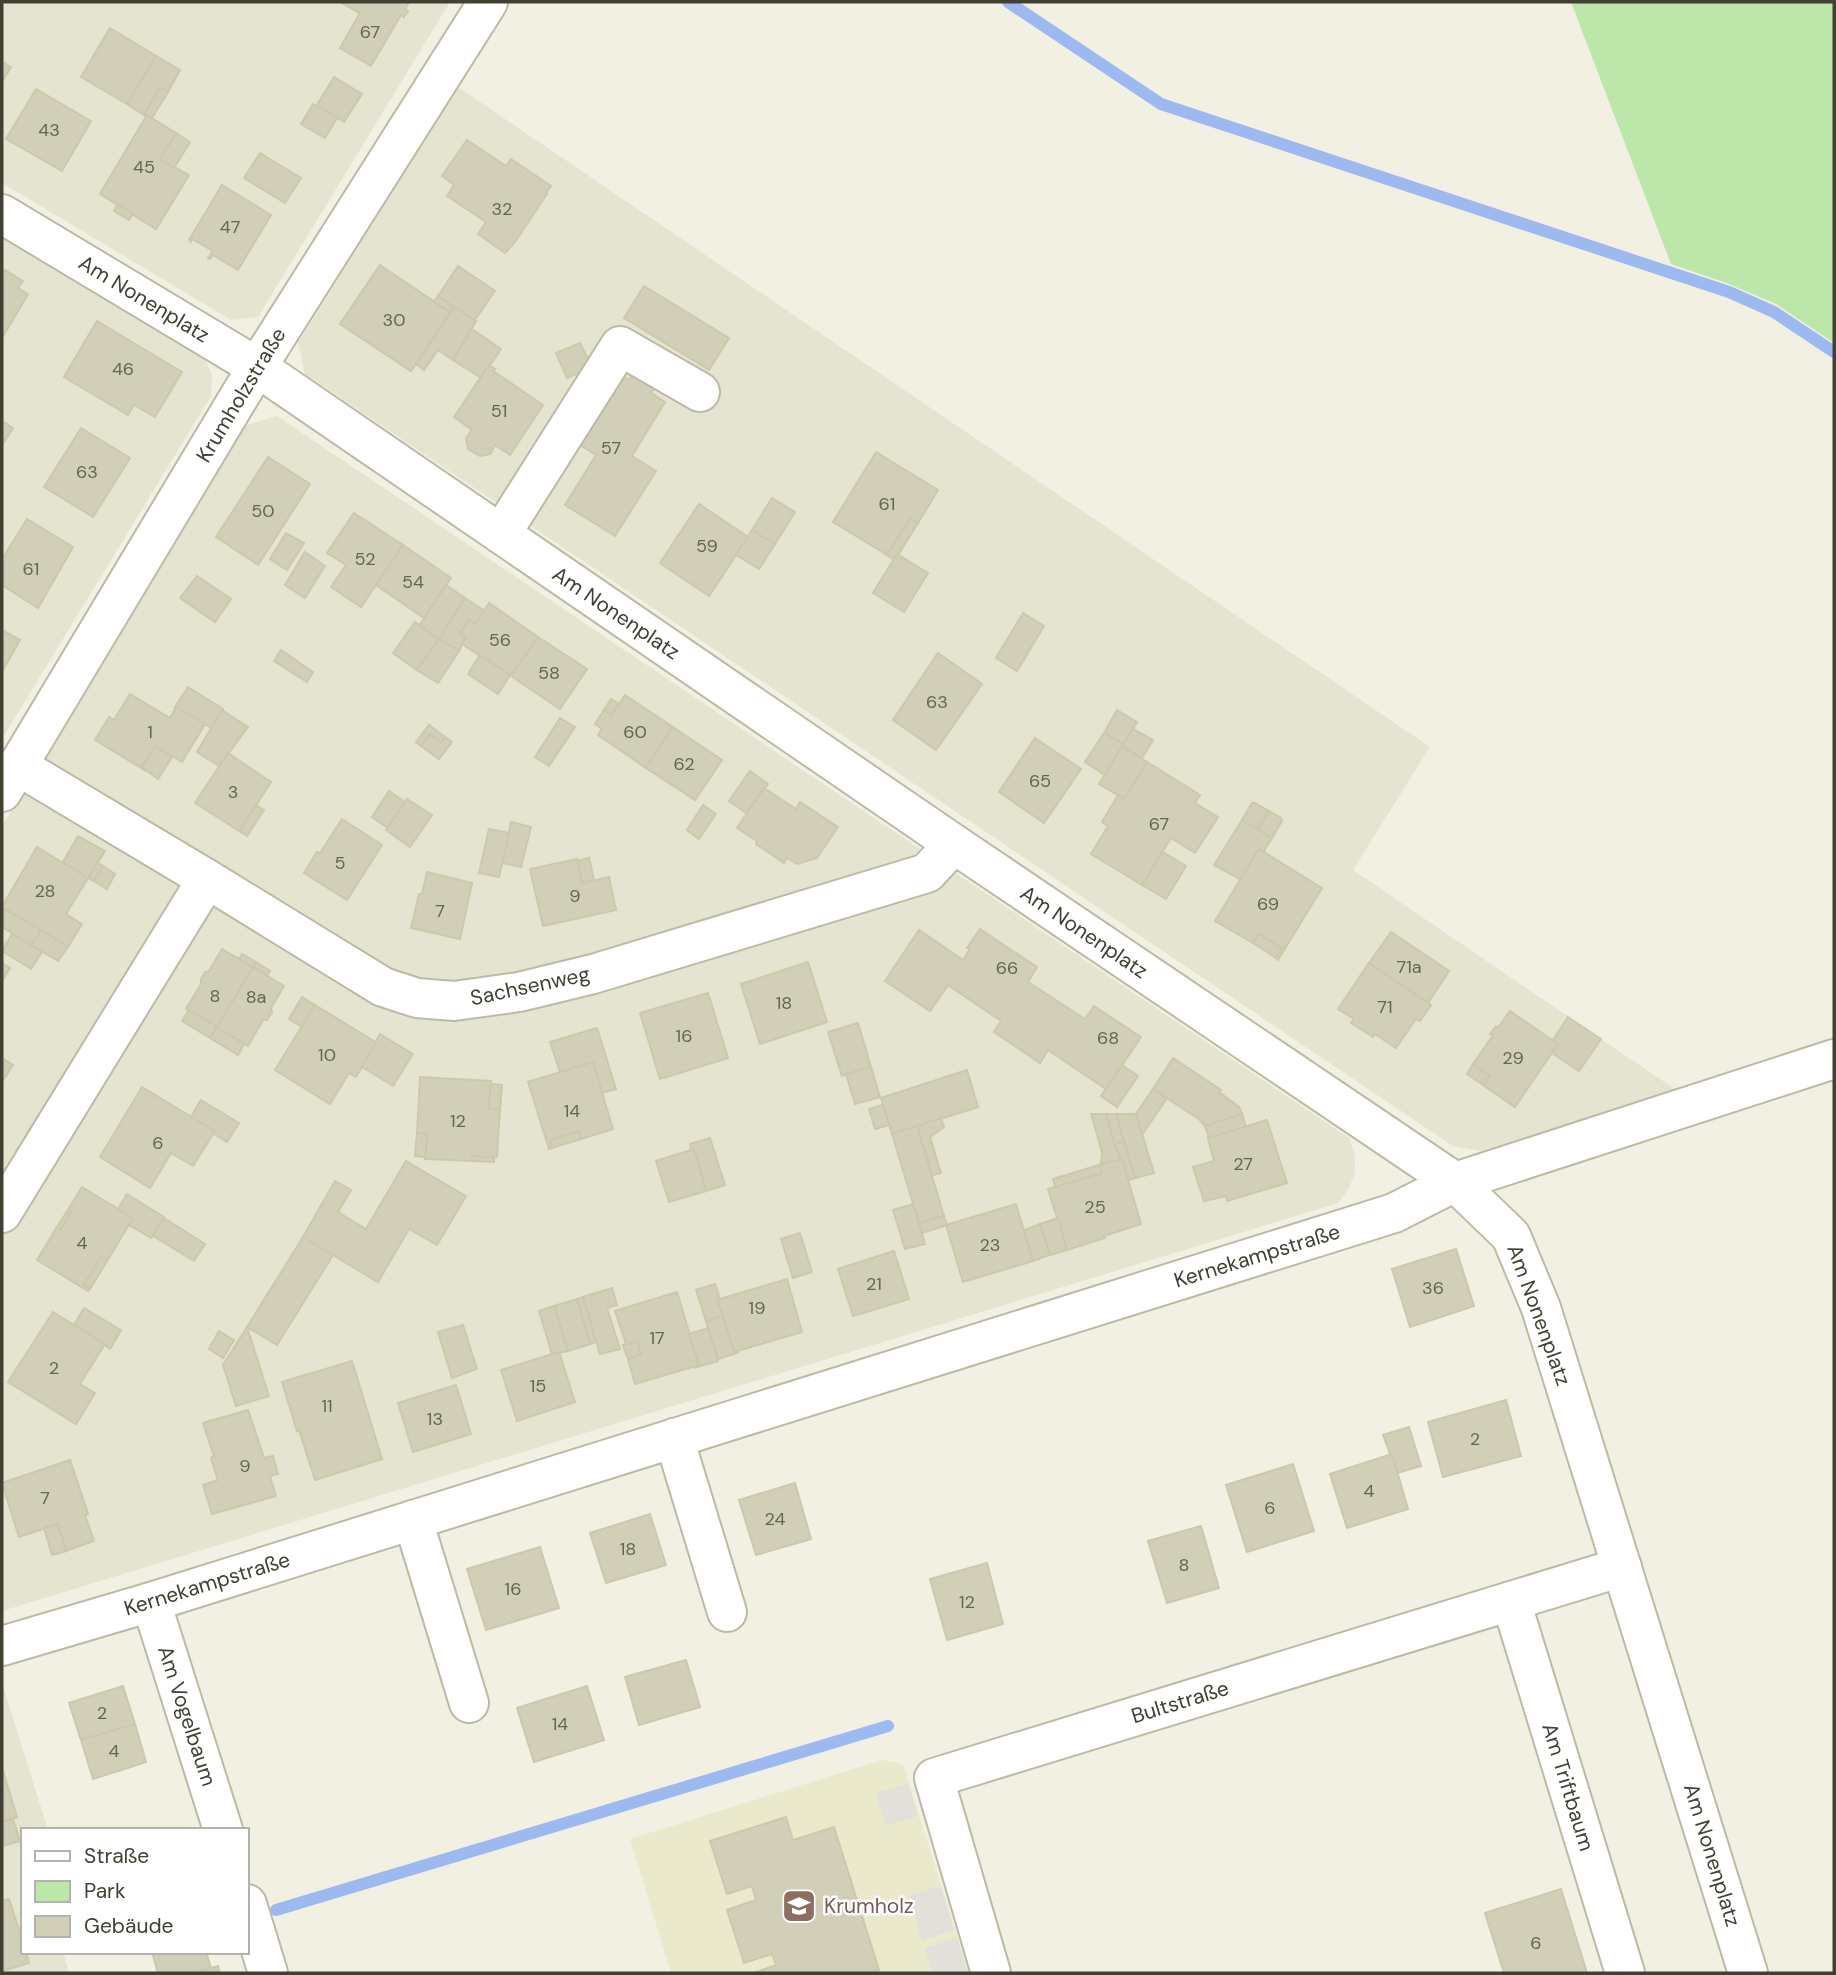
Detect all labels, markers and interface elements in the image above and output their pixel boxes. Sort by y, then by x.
house number: 67 [360,20,380,44]
house number: 43 [38,118,60,142]
house number: 45 [133,155,155,179]
house number: 32 [491,197,513,221]
house number: 47 [220,215,240,239]
street label: Am Nonenplatz [73,249,215,349]
house number: 30 [383,308,405,332]
street label: Krumholzstraße [190,322,292,468]
house number: 46 [112,357,134,381]
house number: 51 [491,399,507,423]
house number: 57 [601,436,621,460]
house number: 63 [76,460,98,484]
house number: 61 [879,492,895,516]
house number: 50 [251,499,275,523]
house number: 59 [696,534,718,558]
house number: 52 [354,547,376,571]
house number: 61 [23,557,39,581]
street label: Am Nonenplatz [547,560,685,666]
house number: 54 [402,570,424,594]
house number: 56 [489,628,511,652]
house number: 58 [538,661,560,685]
house number: 63 [926,690,948,714]
house number: 1 [147,720,153,744]
house number: 60 [623,720,647,744]
house number: 62 [673,752,695,776]
house number: 65 [1029,769,1051,793]
house number: 3 [228,780,238,804]
house number: 67 [1149,812,1169,836]
house number: 5 [335,851,345,875]
house number: 28 [34,879,56,903]
street label: Am Nonenplatz [1015,879,1153,985]
house number: 9 [569,884,581,908]
house number: 69 [1257,892,1279,916]
house number: 7 [435,899,445,923]
house number: 71a [1396,955,1422,979]
house number: 66 [996,956,1018,980]
street label: Sachsenweg [468,960,593,1012]
house number: 8 [210,984,220,1008]
house number: 8a [246,985,266,1009]
house number: 18 [776,991,792,1015]
house number: 71 [1377,995,1393,1019]
house number: 16 [676,1024,692,1048]
house number: 68 [1097,1026,1119,1050]
house number: 10 [318,1043,336,1067]
house number: 29 [1502,1046,1524,1070]
house number: 14 [564,1099,580,1123]
house number: 12 [450,1109,466,1133]
house number: 6 [152,1131,164,1155]
house number: 27 [1233,1152,1253,1176]
house number: 25 [1084,1195,1106,1219]
street label: Kernekampstraße [1171,1217,1343,1295]
house number: 4 [77,1231,88,1255]
house number: 23 [979,1233,1001,1257]
street label: Am Nonenplatz [1501,1241,1577,1389]
house number: 21 [866,1272,882,1296]
house number: 36 [1422,1276,1444,1300]
house number: 19 [749,1296,765,1320]
house number: 17 [649,1326,665,1350]
house number: 2 [49,1356,59,1380]
house number: 15 [530,1374,546,1398]
house number: 11 [321,1394,333,1418]
house number: 13 [427,1407,443,1431]
house number: 2 [1470,1427,1480,1451]
house number: 9 [239,1454,251,1478]
house number: 4 [1364,1479,1375,1503]
house number: 7 [40,1486,50,1510]
house number: 6 [1264,1496,1276,1520]
house number: 24 [765,1507,786,1531]
house number: 18 [620,1537,636,1561]
street label: Kernekampstraße [121,1545,293,1623]
house number: 8 [1179,1553,1189,1577]
house number: 16 [505,1577,521,1601]
house number: 12 [959,1590,975,1614]
street label: Am Vogelbaum [151,1642,223,1790]
street label: Bultstraße [1128,1674,1232,1730]
house number: 2 [97,1701,107,1725]
house number: 14 [552,1712,568,1736]
street label: Am Triftbaum [1535,1720,1601,1854]
house number: 4 [109,1739,120,1763]
street label: Am Nonenplatz [1677,1780,1747,1930]
legend [21,1828,248,1954]
text: Straße [84,1842,149,1870]
text: Park [84,1877,126,1905]
school or university icon: Krumholz [780,1887,818,1925]
place label: Krumholz [824,1892,914,1920]
text: Gebäude [84,1912,174,1940]
house number: 6 [1530,1931,1542,1955]

